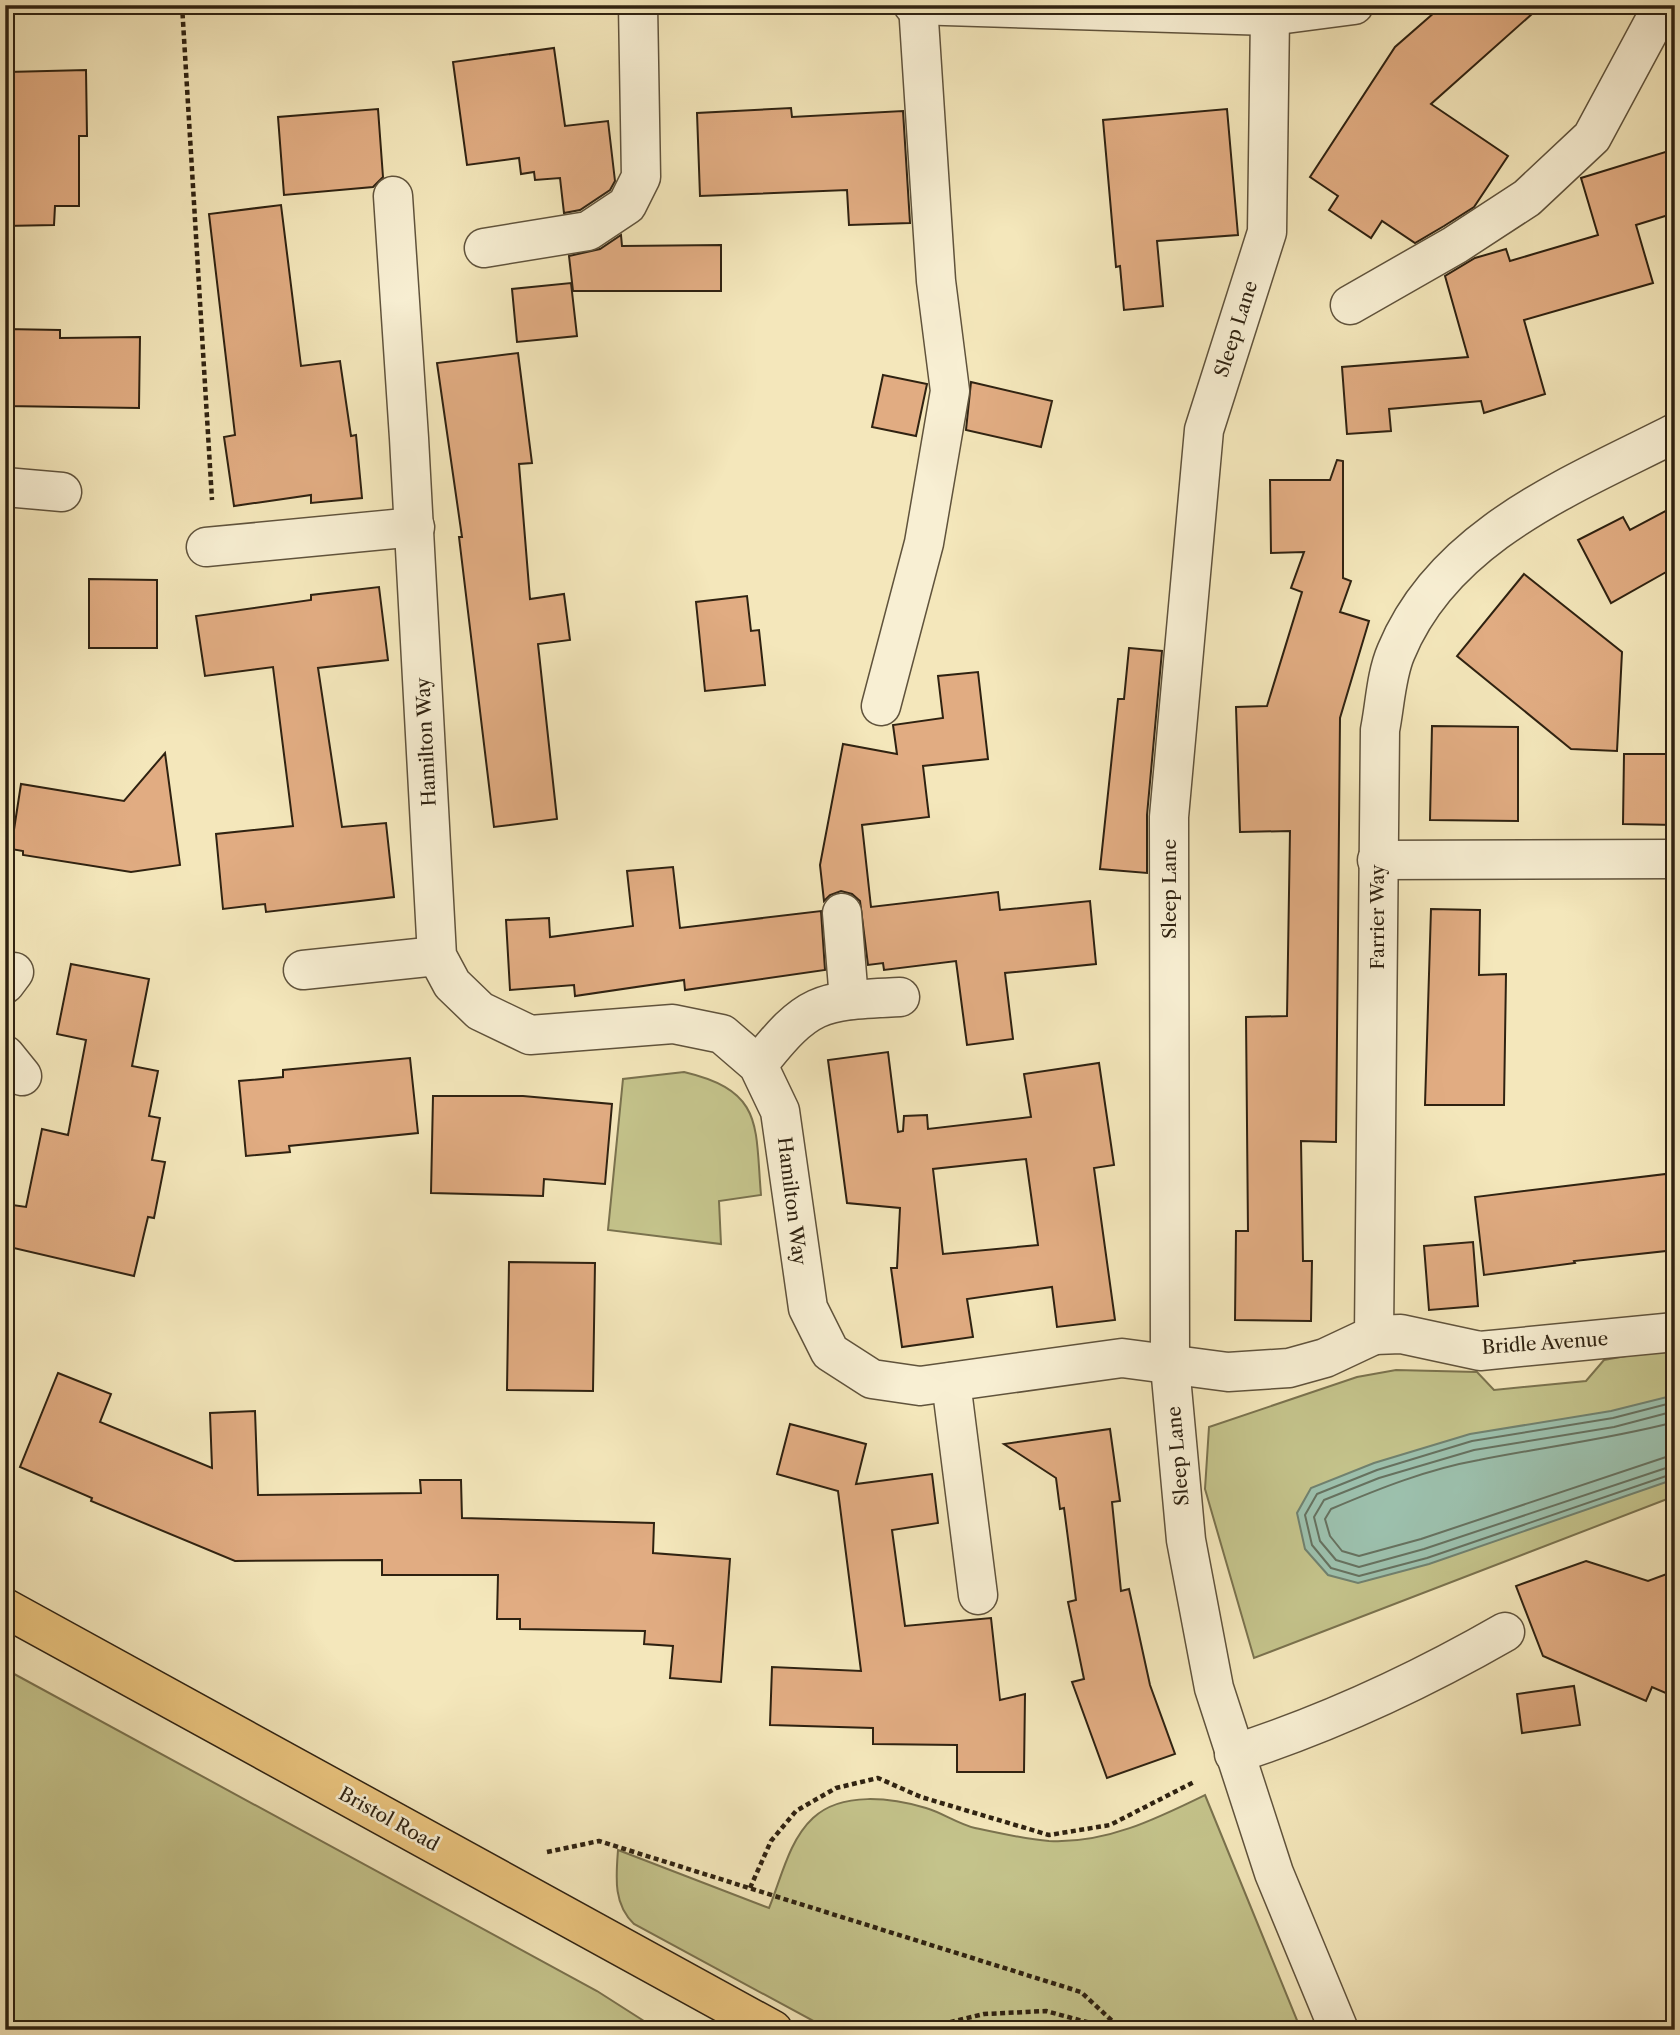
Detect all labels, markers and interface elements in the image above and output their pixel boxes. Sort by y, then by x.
street label: Sleep Lane [1210,278,1262,380]
street label: Hamilton Way [411,677,441,807]
street label: Sleep Lane [1158,839,1181,939]
street label: Farrier Way [1366,864,1389,970]
street label: Hamilton Way [773,1136,811,1267]
street label: Bridle Avenue [1481,1327,1609,1359]
street label: Sleep Lane [1162,1405,1194,1507]
street label: Bristol Road [335,1782,444,1856]

